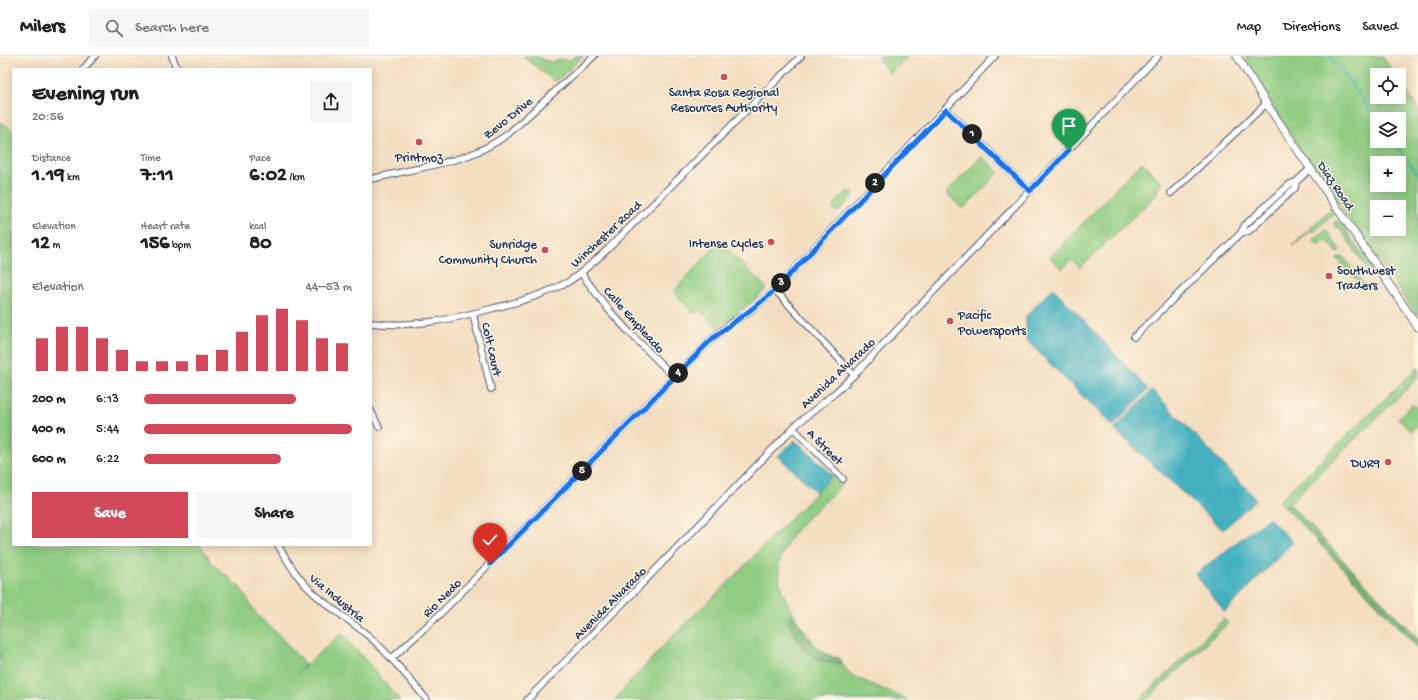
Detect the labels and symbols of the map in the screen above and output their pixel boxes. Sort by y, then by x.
marker: Santa Rosa Regional Resources Authority [719,72,729,82]
place label: Santa Rosa Regional Resources Authority [669,86,779,116]
street label: Zevo Drive [481,94,536,143]
pin [1052,109,1086,150]
pin: 1 [962,124,982,144]
marker: Printmoz [414,137,424,147]
place label: Printmoz [394,151,444,166]
street label: Diaz Road [1313,158,1357,215]
pin: 2 [865,173,885,193]
street label: Winchester Road [568,197,646,271]
place label: Intense Cycles [689,237,764,252]
marker: Intense Cycles [766,237,776,247]
place label: Sunridge Community Church [439,238,537,268]
marker: Sunridge Community Church [540,245,550,255]
place label: Southwest Traders [1336,264,1397,294]
marker: Southwest Traders [1324,271,1334,281]
pin: 3 [771,273,791,293]
street label: Calle Empleado [599,284,667,357]
place label: Pacific Powersports [957,309,1027,339]
marker: Pacific Powersports [945,316,955,326]
street label: Colt Court [477,321,504,380]
street label: Avenida Alvarado [798,335,879,412]
pin: 4 [668,363,688,383]
street label: A Street [803,426,847,470]
place label: DUR9 [1350,457,1380,472]
marker: DUR9 [1383,457,1393,467]
pin: 5 [572,461,592,481]
pin [473,523,507,564]
street label: Avenida Alvarado [571,564,650,643]
street label: Via Industria [305,571,368,627]
street label: Rio Nedo [420,576,466,621]

